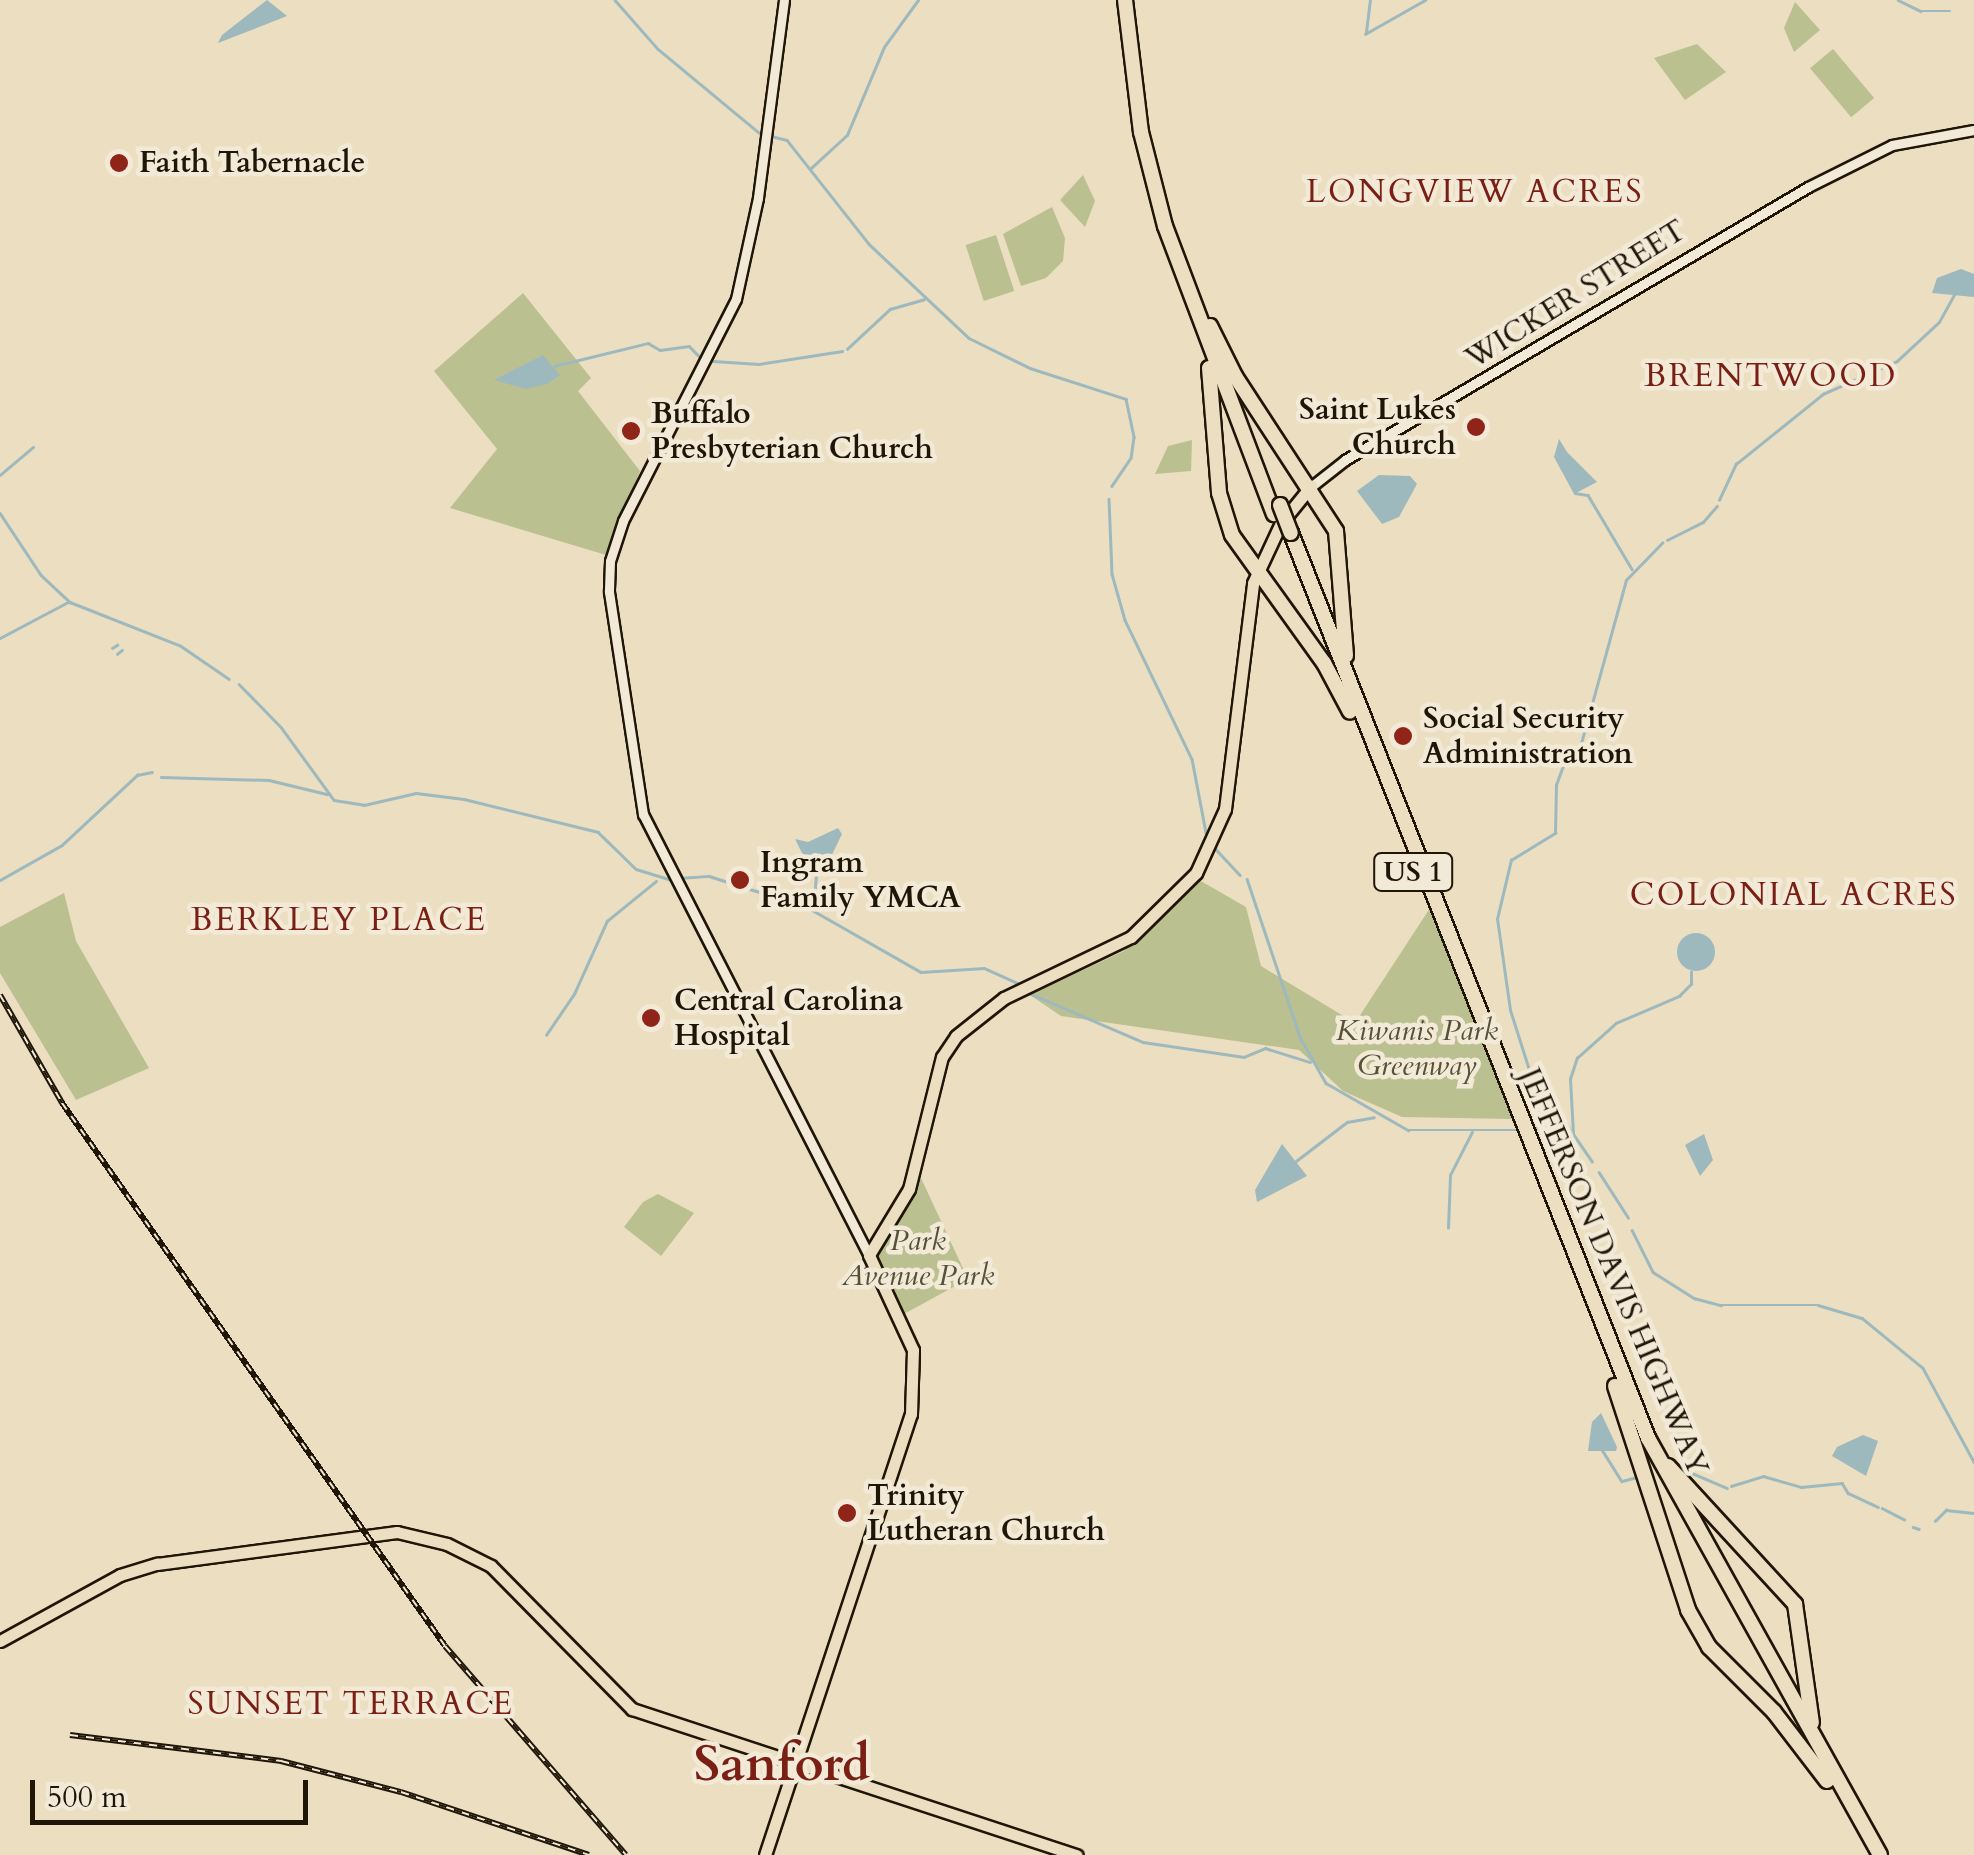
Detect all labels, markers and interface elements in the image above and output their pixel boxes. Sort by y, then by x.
place label: Faith Tabernacle [139,145,365,181]
marker: Faith Tabernacle [108,152,130,174]
district label: LONGVIEW ACRES [1306,173,1644,211]
street label: WICKER STREET [1459,213,1693,377]
district label: BRENTWOOD [1644,357,1898,395]
place label: Saint Lukes Church [1299,392,1456,462]
place label: Buffalo Presbyterian Church [651,396,933,466]
marker: Saint Lukes Church [1465,416,1487,438]
marker: Buffalo Presbyterian Church [620,420,642,442]
place label: Social Security Administration [1423,701,1633,772]
marker: Social Security Administration [1392,725,1414,747]
place label: Ingram Family YMCA [760,845,961,916]
road number: US 1 [1373,849,1453,895]
marker: Ingram Family YMCA [729,869,751,891]
district label: COLONIAL ACRES [1630,876,1958,914]
district label: BERKLEY PLACE [191,901,487,939]
place label: Central Carolina Hospital [674,983,903,1054]
marker: Central Carolina Hospital [638,1005,664,1031]
park label: Kiwanis Park Greenway [1336,1013,1498,1084]
street label: JEFFERSON DAVIS HIGHWAY [1511,1063,1715,1481]
park label: Park Avenue Park [842,1223,994,1294]
place label: Trinity Lutheran Church [867,1478,1105,1548]
marker: Trinity Lutheran Church [836,1502,858,1524]
district label: SUNSET TERRACE [188,1685,514,1723]
district label: Sanford [694,1735,870,1795]
scale bar [35,1760,312,1822]
text: 500 m [47,1777,127,1818]

